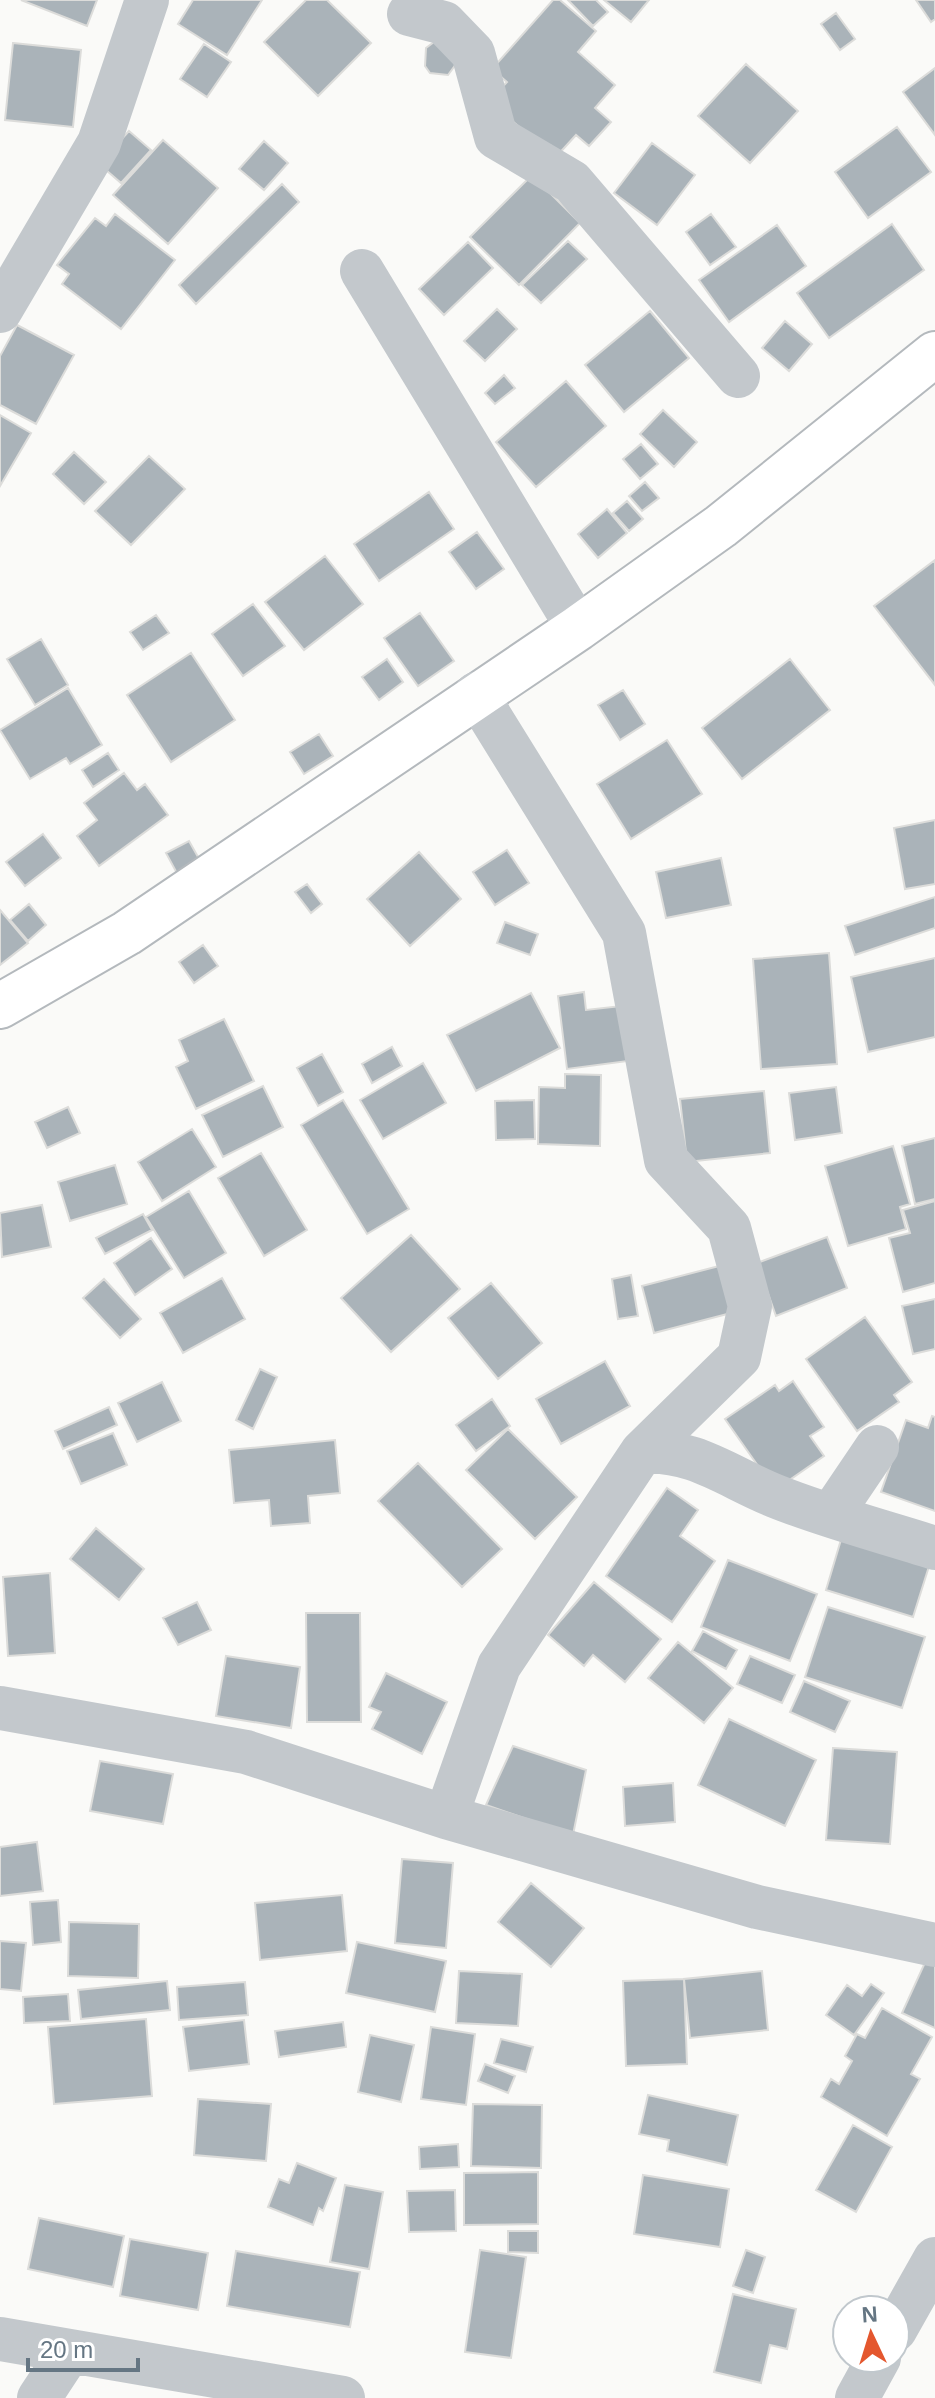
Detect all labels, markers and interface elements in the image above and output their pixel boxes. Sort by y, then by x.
north arrow [831,2294,911,2374]
text: N [861,2302,878,2328]
scale bar [28,2322,138,2372]
text: 20 m [40,2336,93,2363]

